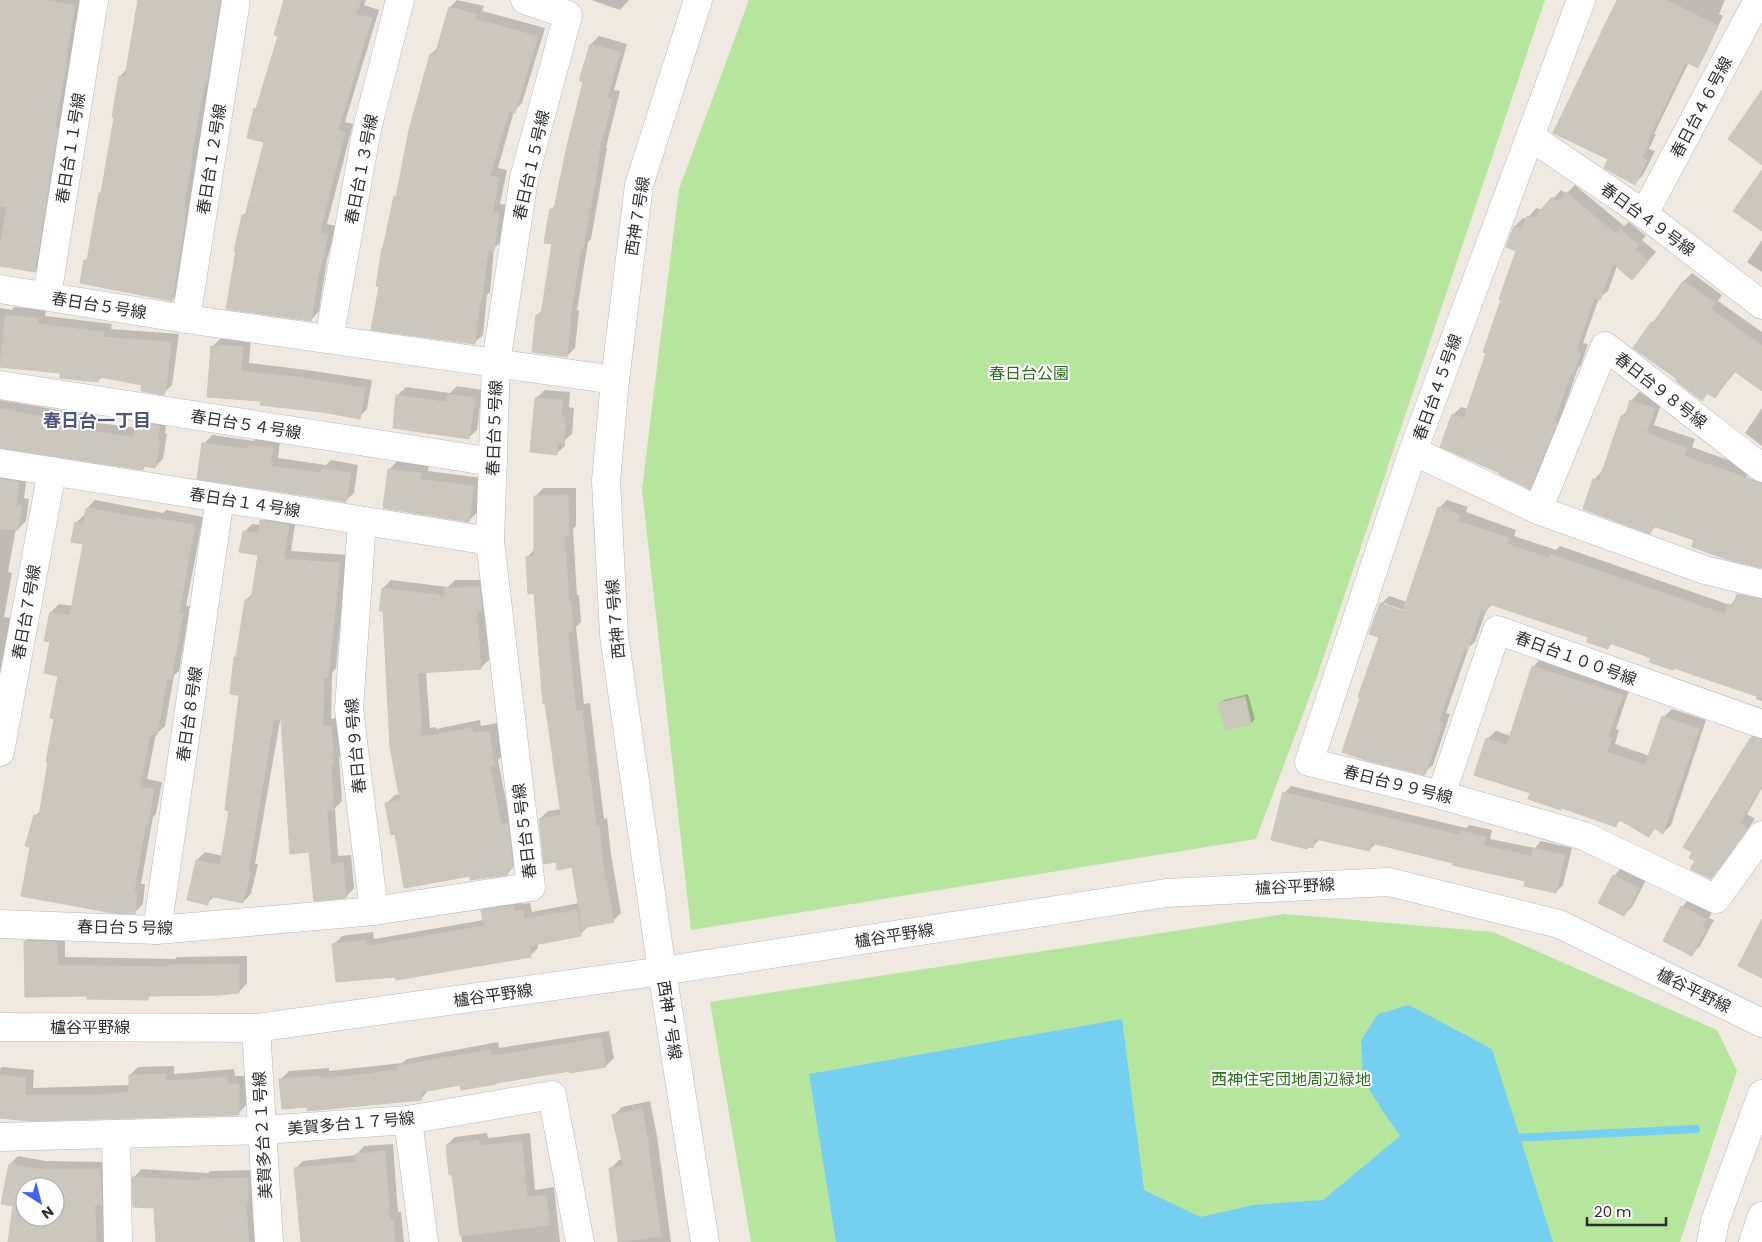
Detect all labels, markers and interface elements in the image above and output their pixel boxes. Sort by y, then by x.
street label: 春日台４６号線 [1665,52,1738,162]
street label: 春日台１１号線 [50,91,91,205]
street label: 春日台１２号線 [191,102,232,216]
street label: 春日台１５号線 [508,108,555,222]
street label: 春日台１３号線 [340,112,383,226]
street label: 西神７号線 [620,175,655,257]
street label: 春日台４９号線 [1596,177,1700,262]
street label: 春日台５号線 [50,287,148,324]
street label: 春日台４５号線 [1408,331,1467,444]
street label: 春日台９８号線 [1609,347,1712,434]
park label: 春日台公園 [989,362,1069,385]
street label: 春日台５号線 [481,380,508,476]
street label: 春日台５４号線 [189,404,303,445]
district label: 春日台一丁目 [43,408,151,433]
street label: 春日台１４号線 [188,482,302,523]
street label: 春日台７号線 [7,563,46,661]
street label: 西神７号線 [601,578,630,660]
street label: 春日台１００号線 [1512,626,1640,691]
street label: 春日台８号線 [171,665,208,763]
street label: 春日台９号線 [340,697,371,795]
street label: 春日台９９号線 [1341,760,1455,809]
street label: 春日台５号線 [507,782,542,880]
street label: 櫨谷平野線 [1254,873,1336,900]
street label: 春日台５号線 [77,915,173,940]
street label: 櫨谷平野線 [853,918,935,953]
street label: 櫨谷平野線 [1653,963,1735,1018]
street label: 櫨谷平野線 [452,979,534,1012]
street label: 西神７号線 [652,979,687,1061]
street label: 櫨谷平野線 [50,1016,130,1039]
park label: 西神住宅団地周辺緑地 [1211,1068,1371,1091]
street label: 美賀多台２１号線 [248,1070,277,1199]
street label: 美賀多台１７号線 [286,1106,416,1141]
north arrow [15,1177,65,1227]
scale bar [1587,1194,1666,1226]
text: N [38,1201,58,1224]
text: 20 m [1594,1201,1632,1222]

